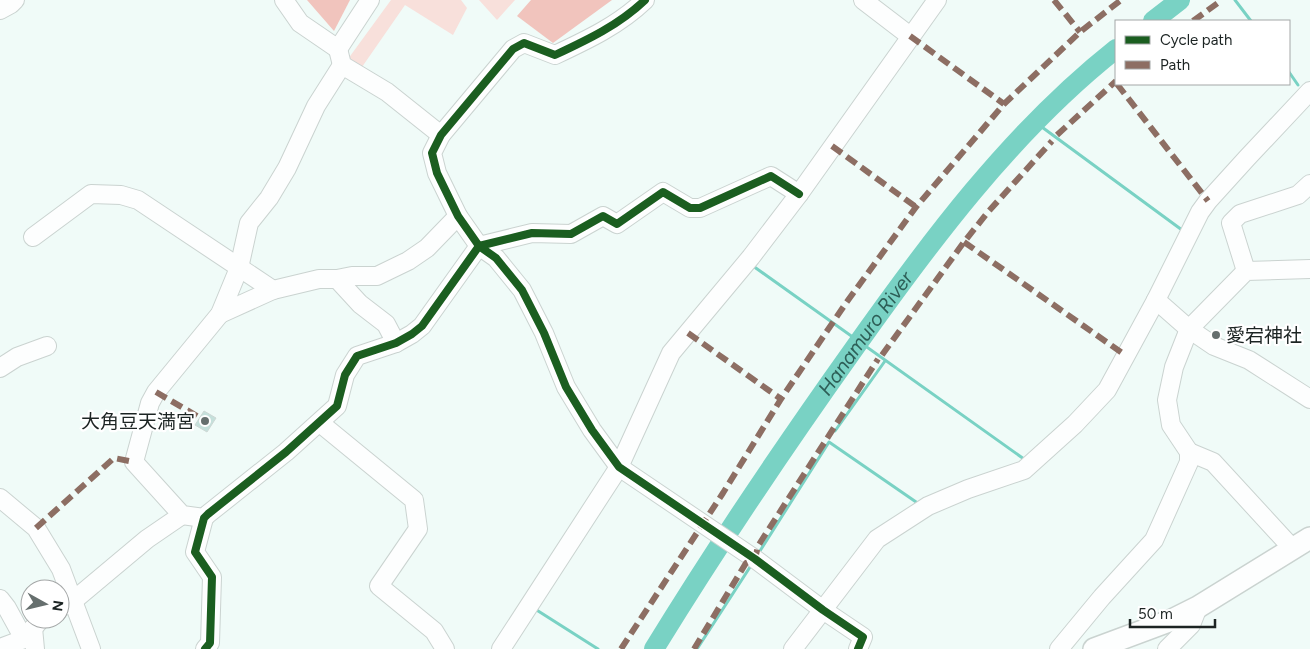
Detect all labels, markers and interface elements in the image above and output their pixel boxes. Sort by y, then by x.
legend [1115,20,1290,85]
text: Cycle path [1160,31,1232,49]
text: Path [1160,56,1190,74]
water label: Hanamuro River [813,266,918,400]
place label: 愛宕神社 [1226,324,1302,347]
marker: 愛宕神社 [1210,329,1222,341]
place label: 大角豆天満宮 [81,410,195,433]
marker: 大角豆天満宮 [199,415,211,427]
north arrow [20,579,70,629]
scale bar [1130,596,1215,628]
text: N [48,599,67,612]
text: 50 m [1138,605,1173,623]

